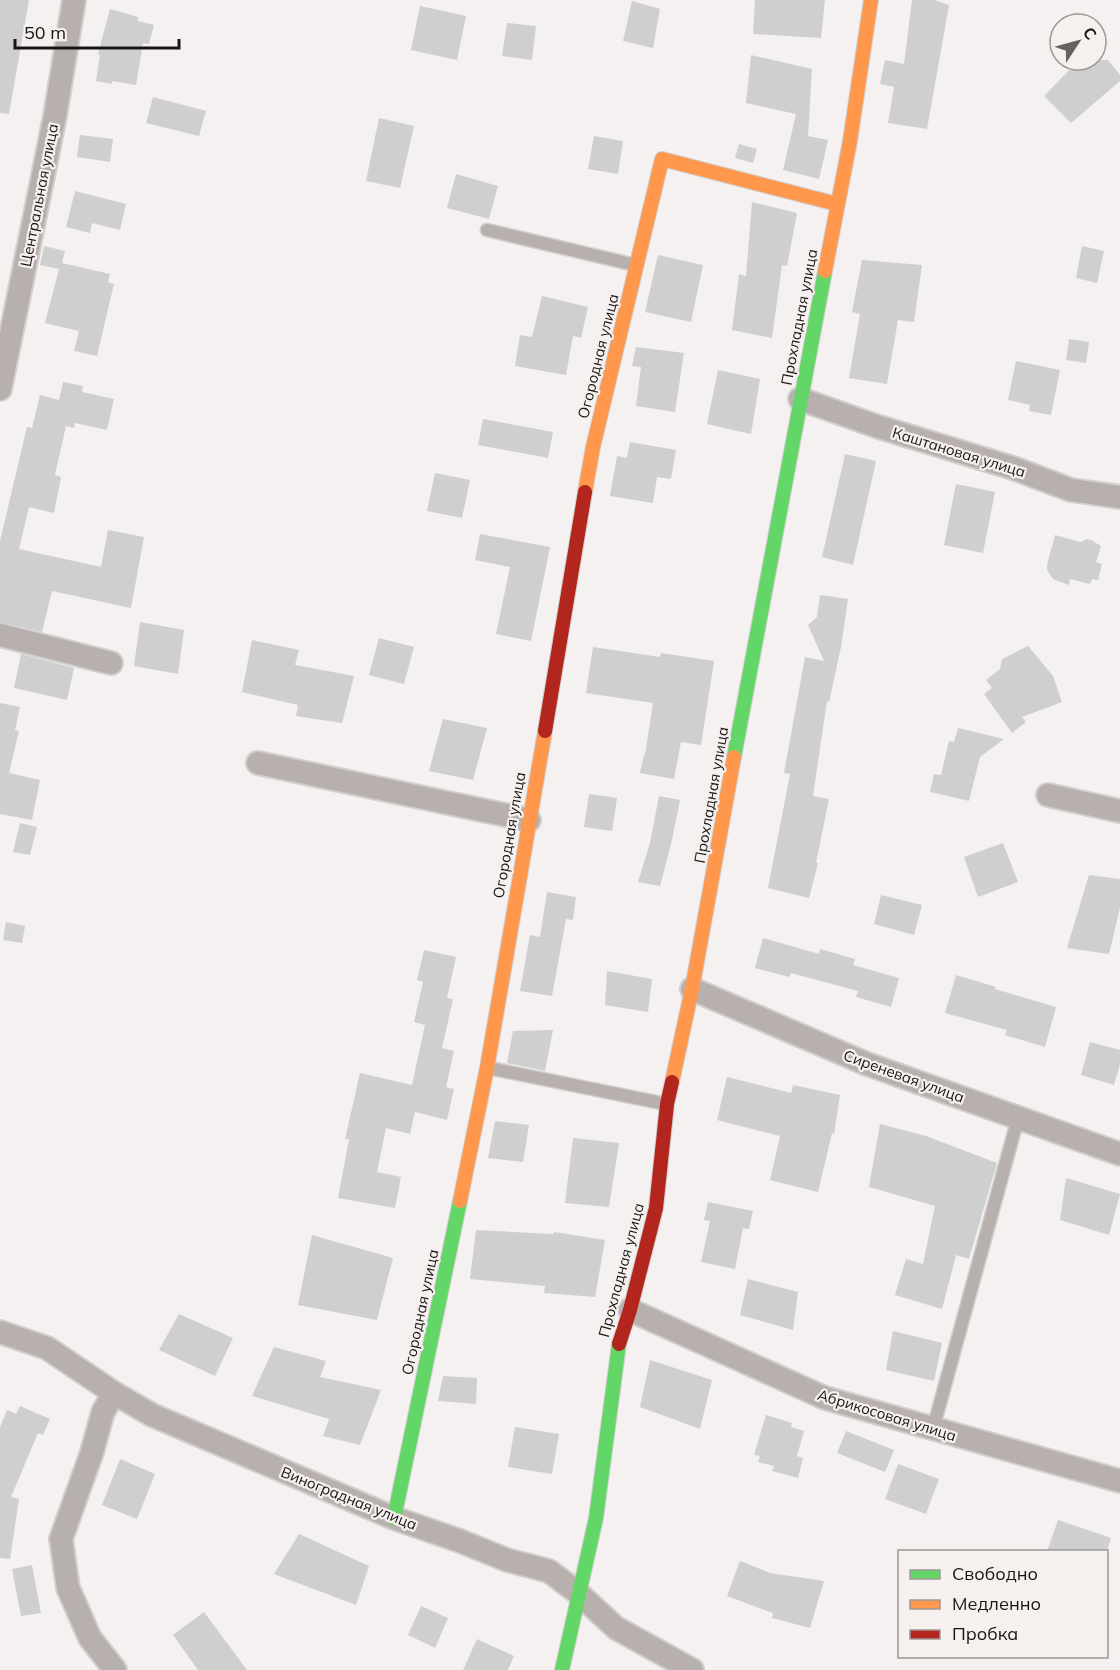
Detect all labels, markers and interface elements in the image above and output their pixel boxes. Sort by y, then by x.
scale bar [15,12,178,50]
north arrow [1048,12,1108,72]
text: 50 m [24,21,66,44]
text: С [1079,23,1101,44]
street label: Центральная улица [16,122,62,268]
street label: Прохладная улица [776,247,822,387]
street label: Огородная улица [573,292,623,420]
street label: Каштановая улица [890,423,1028,481]
street label: Прохладная улица [690,725,732,865]
street label: Огородная улица [489,770,529,900]
street label: Сиреневая улица [841,1045,967,1107]
street label: Прохладная улица [594,1201,648,1339]
street label: Огородная улица [397,1247,443,1377]
street label: Абрикосовая улица [815,1385,959,1445]
street label: Виноградная улица [278,1462,420,1534]
legend [898,1550,1108,1658]
text: Свободно [952,1562,1038,1585]
text: Медленно [952,1592,1041,1615]
text: Пробка [952,1622,1018,1645]

